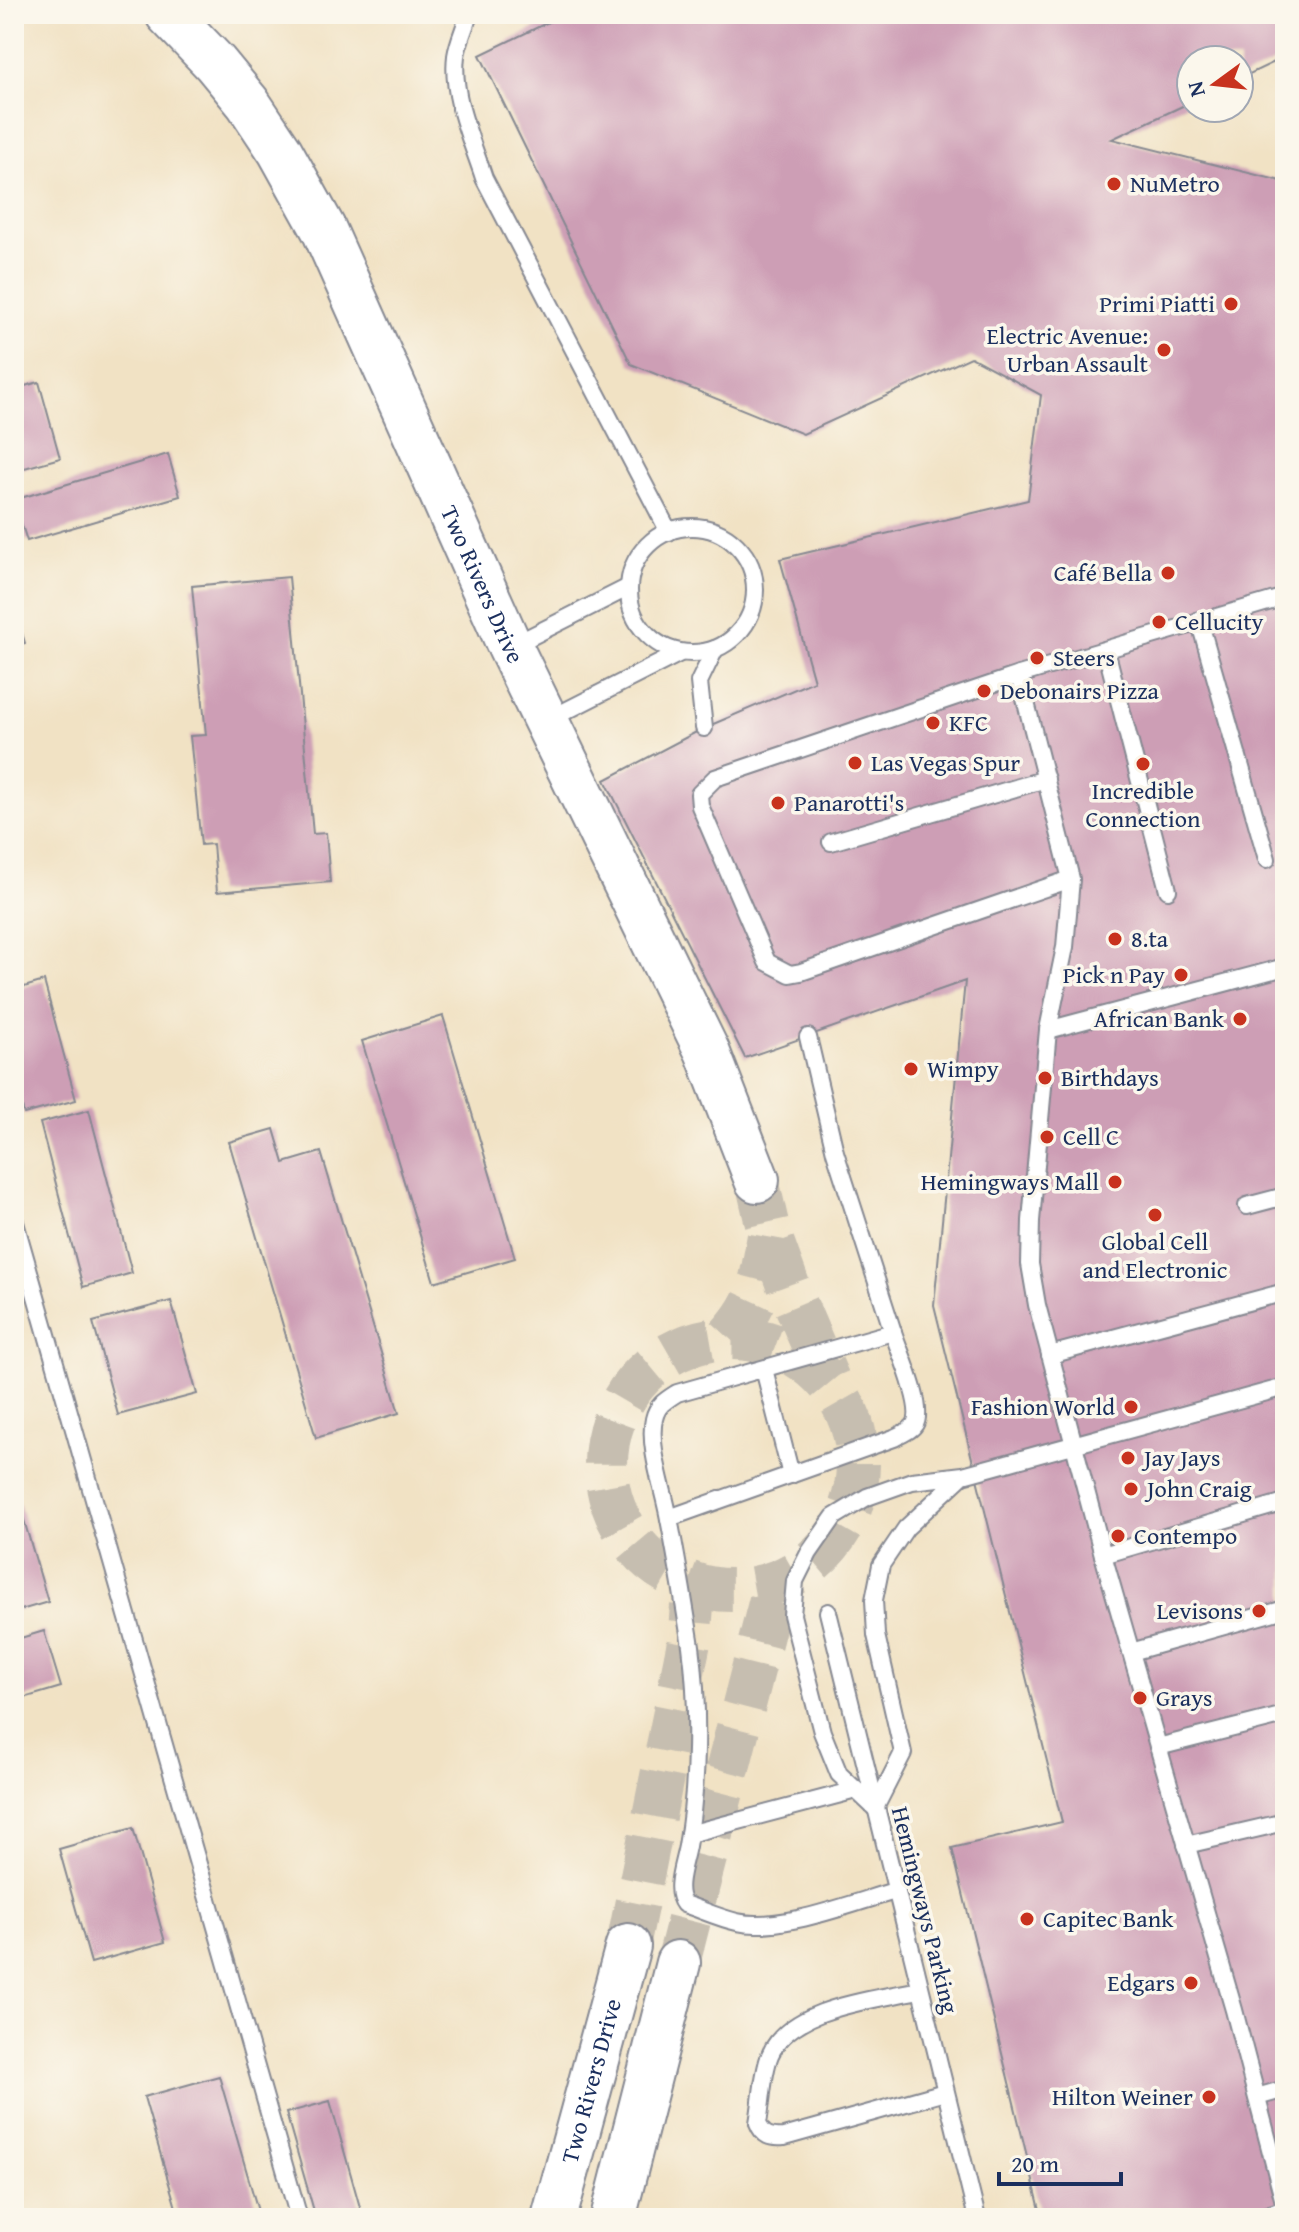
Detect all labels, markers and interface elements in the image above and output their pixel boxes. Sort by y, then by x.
north arrow [1175,44,1255,124]
text: N [1178,78,1213,100]
place label: NuMetro [1130,166,1220,201]
marker: NuMetro [1105,175,1123,193]
place label: Primi Piatti [1099,286,1215,321]
marker: Primi Piatti [1222,295,1240,313]
place label: Electric Avenue: Urban Assault [987,318,1149,381]
marker: Electric Avenue: Urban Assault [1155,341,1173,359]
street label: Two Rivers Drive [432,500,533,669]
place label: Café Bella [1054,555,1153,590]
marker: Café Bella [1159,564,1177,582]
place label: Cellucity [1175,604,1264,639]
marker: Cellucity [1150,613,1168,631]
place label: Steers [1053,640,1115,675]
marker: Steers [1028,649,1046,667]
place label: Debonairs Pizza [1000,673,1159,708]
marker: Debonairs Pizza [975,682,993,700]
place label: KFC [949,705,988,740]
marker: KFC [924,714,942,732]
place label: Las Vegas Spur [871,745,1020,780]
marker: Las Vegas Spur [846,754,864,772]
marker: Incredible Connection [1134,755,1152,773]
place label: Incredible Connection [1085,773,1201,836]
place label: Panarotti's [794,785,904,820]
marker: Panarotti's [769,794,787,812]
place label: 8.ta [1131,921,1169,956]
marker: 8.ta [1106,930,1124,948]
place label: Pick n Pay [1063,957,1165,992]
marker: Pick n Pay [1172,966,1190,984]
place label: African Bank [1094,1001,1225,1036]
marker: African Bank [1231,1010,1249,1028]
place label: Wimpy [927,1051,999,1086]
marker: Wimpy [902,1060,920,1078]
place label: Birthdays [1061,1060,1159,1095]
marker: Birthdays [1036,1069,1054,1087]
place label: Cell C [1063,1119,1119,1154]
marker: Cell C [1038,1128,1056,1146]
place label: Hemingways Mall [921,1164,1099,1199]
marker: Hemingways Mall [1106,1173,1124,1191]
marker: Global Cell and Electronic [1146,1206,1164,1224]
place label: Global Cell and Electronic [1083,1224,1228,1287]
place label: Fashion World [971,1389,1115,1424]
marker: Fashion World [1122,1398,1140,1416]
place label: Jay Jays [1141,1440,1221,1475]
marker: Jay Jays [1119,1449,1137,1467]
place label: John Craig [1144,1471,1252,1506]
marker: John Craig [1122,1480,1140,1498]
place label: Contempo [1134,1518,1237,1553]
marker: Contempo [1109,1527,1127,1545]
place label: Levisons [1157,1593,1243,1628]
marker: Levisons [1250,1602,1268,1620]
place label: Grays [1156,1680,1213,1715]
marker: Grays [1131,1689,1149,1707]
street label: Hemingways Parking [883,1803,968,2017]
place label: Capitec Bank [1043,1901,1174,1936]
marker: Capitec Bank [1018,1910,1036,1928]
place label: Edgars [1107,1965,1175,2000]
marker: Edgars [1182,1974,1200,1992]
street label: Two Rivers Drive [552,1994,630,2167]
place label: Hilton Weiner [1052,2079,1193,2114]
marker: Hilton Weiner [1200,2088,1218,2106]
scale bar [999,2136,1121,2186]
text: 20 m [1011,2146,1059,2181]

